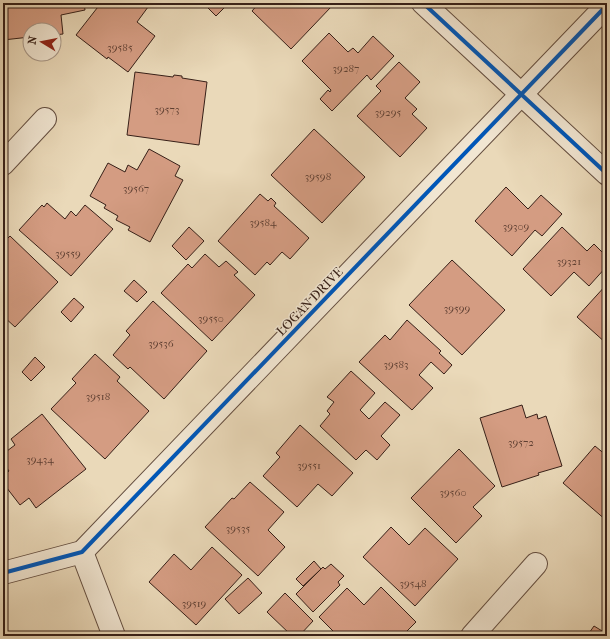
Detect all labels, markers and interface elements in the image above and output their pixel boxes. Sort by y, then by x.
north arrow [22,22,62,62]
text: N [26,34,40,46]
house number: 39585 [107,41,133,54]
house number: 39287 [333,62,359,75]
house number: 39573 [155,103,179,116]
house number: 39295 [375,106,401,119]
house number: 39598 [305,170,331,183]
house number: 39567 [123,182,149,195]
house number: 39584 [249,216,277,229]
house number: 39309 [503,220,530,233]
house number: 39559 [55,247,81,260]
house number: 39321 [557,255,581,268]
street label: LOGAN DRIVE [273,264,346,339]
house number: 39599 [444,302,471,315]
house number: 39550 [198,312,224,325]
house number: 39536 [148,337,174,350]
house number: 39583 [383,358,409,371]
house number: 39518 [86,390,110,403]
house number: 39572 [508,436,534,449]
house number: 39434 [26,453,54,466]
house number: 39551 [297,459,321,472]
house number: 39560 [439,486,467,499]
house number: 39535 [226,522,250,535]
house number: 39548 [399,577,427,590]
house number: 39519 [182,597,207,610]

